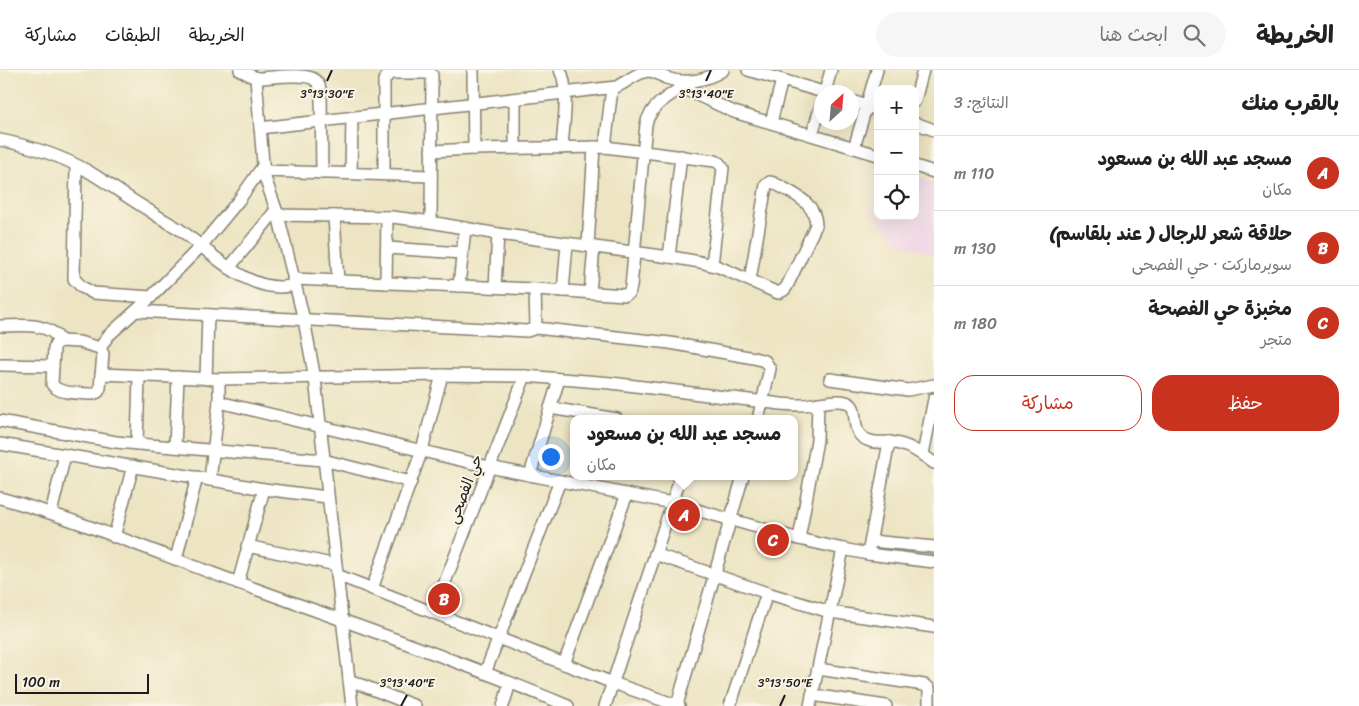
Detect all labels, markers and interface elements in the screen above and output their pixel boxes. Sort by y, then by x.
search box [876,12,1226,57]
text: الخريطة [1256,14,1334,56]
text: ابحث هنا [1099,18,1168,51]
text: مشاركة [25,19,77,51]
text: الطبقات [105,19,161,51]
text: الخريطة [189,19,245,51]
icon: search [1180,21,1208,49]
text: 3°13'30"E [300,83,355,105]
text: 3°13'40"E [679,83,735,105]
text: بالقرب منك [1241,84,1339,122]
north arrow [814,85,859,130]
map controls [874,85,919,220]
button: + [874,85,919,130]
text: النتائج: 3 [954,88,1009,117]
button: − [874,130,919,175]
text: مسجد عبد الله بن مسعود [1097,142,1292,175]
text: 110 m [954,159,994,188]
text: A [1318,159,1328,188]
button: locate [874,175,919,220]
text: مكان [1262,175,1292,204]
text: حلاقة شعر للرجال ( عند بلقاسم) [1049,217,1292,250]
text: 130 m [954,234,996,263]
text: B [1318,234,1328,263]
text: سوبرماركت · حي الفصحى [1132,250,1292,279]
text: مخبزة حي الفصحة [1148,292,1292,325]
text: 180 m [954,309,997,338]
text: C [1318,309,1328,338]
text: متجر [1261,325,1292,354]
button: مشاركة [954,375,1142,431]
button: حفظ [1152,375,1339,431]
popup [570,415,798,480]
text: مسجد عبد الله بن مسعود [587,417,781,450]
your location [538,444,564,470]
street label: حي الفصحى [440,450,490,528]
text: مكان [587,450,616,479]
pin: A [668,496,700,534]
pin: C [757,521,789,559]
pin: B [428,580,460,618]
text: 100 m [22,670,60,695]
scale bar [15,671,149,694]
text: 3°13'40"E [380,672,436,694]
text: 3°13'50"E [758,672,814,694]

